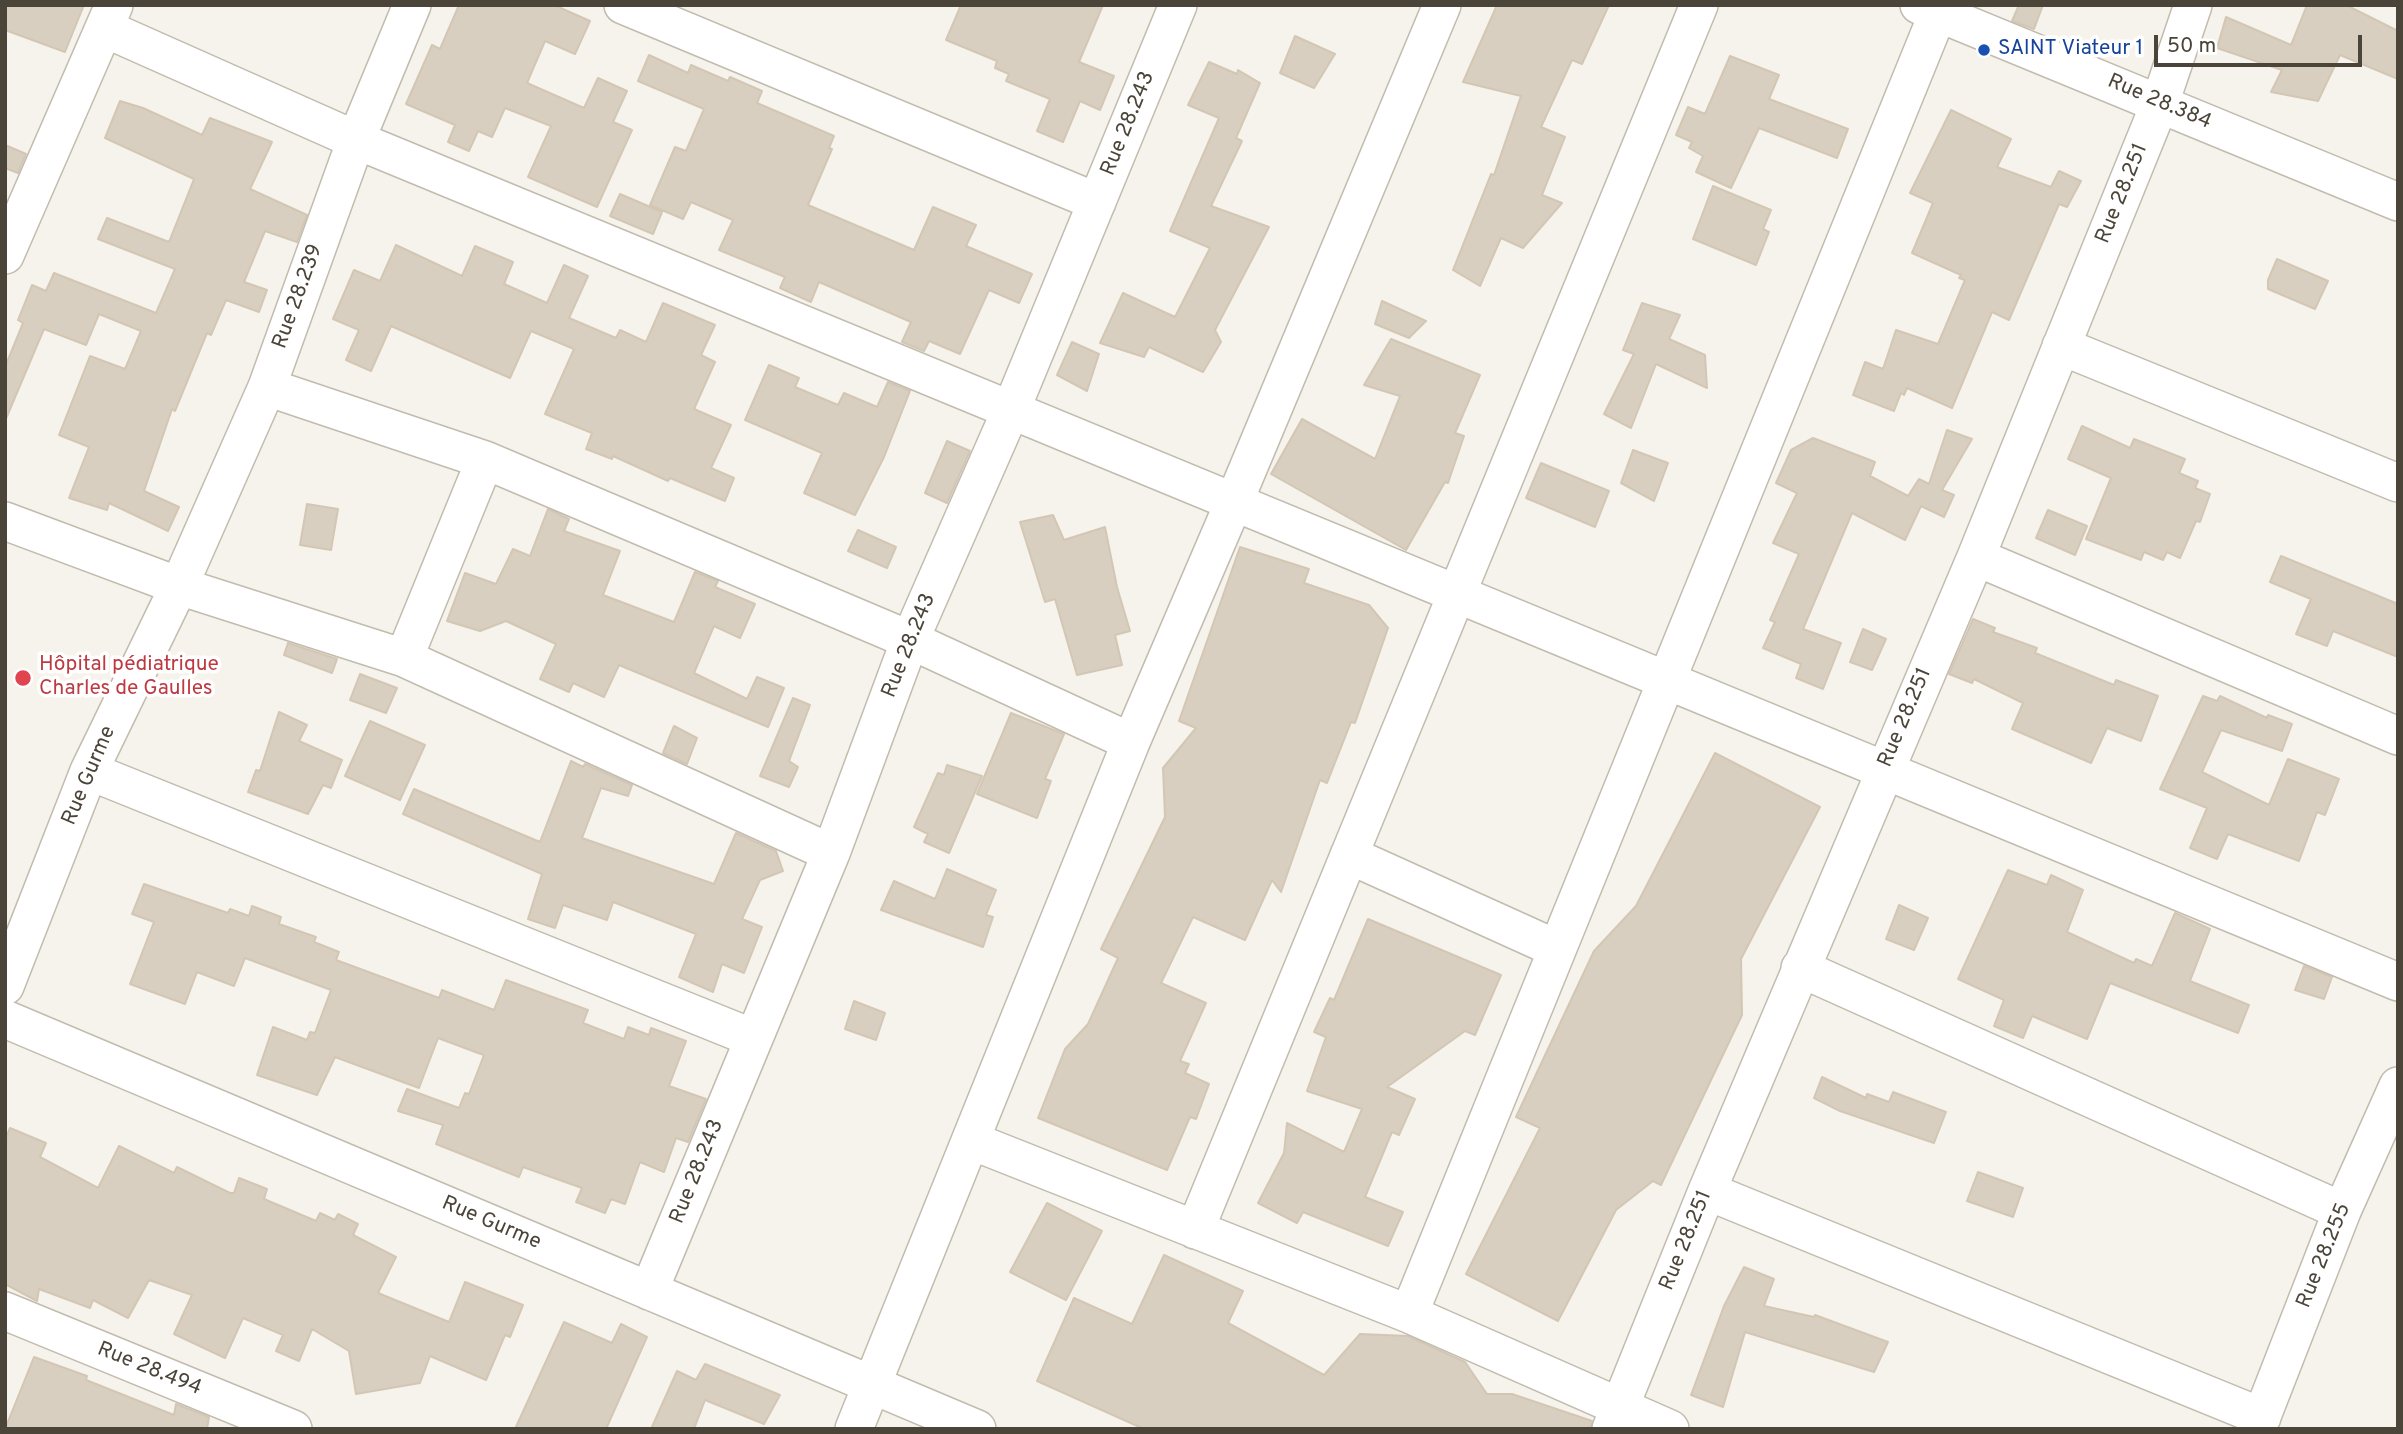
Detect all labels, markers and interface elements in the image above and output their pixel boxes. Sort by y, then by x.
scale bar [2158,21,2366,65]
text: 50 m [2167,33,2216,60]
place label: SAINT Viateur 1 [1998,37,2143,63]
marker: SAINT Viateur 1 [1976,42,1992,58]
street label: Rue 28.243 [1097,68,1161,180]
street label: Rue 28.384 [2103,70,2215,136]
street label: Rue 28.251 [2092,140,2154,248]
street label: Rue 28.239 [268,241,330,353]
street label: Rue 28.243 [878,590,942,702]
place label: Hôpital pédiatrique Charles de Gaulles [39,653,219,703]
street label: Rue 28.251 [1874,664,1938,772]
marker: Hôpital pédiatrique Charles de Gaulles [13,668,33,688]
street label: Rue Gurme [58,723,122,829]
street label: Rue 28.243 [666,1116,730,1228]
street label: Rue 28.251 [1656,1187,1718,1295]
street label: Rue Gurme [438,1192,544,1256]
street label: Rue 28.255 [2293,1200,2357,1312]
street label: Rue 28.494 [93,1338,205,1402]

